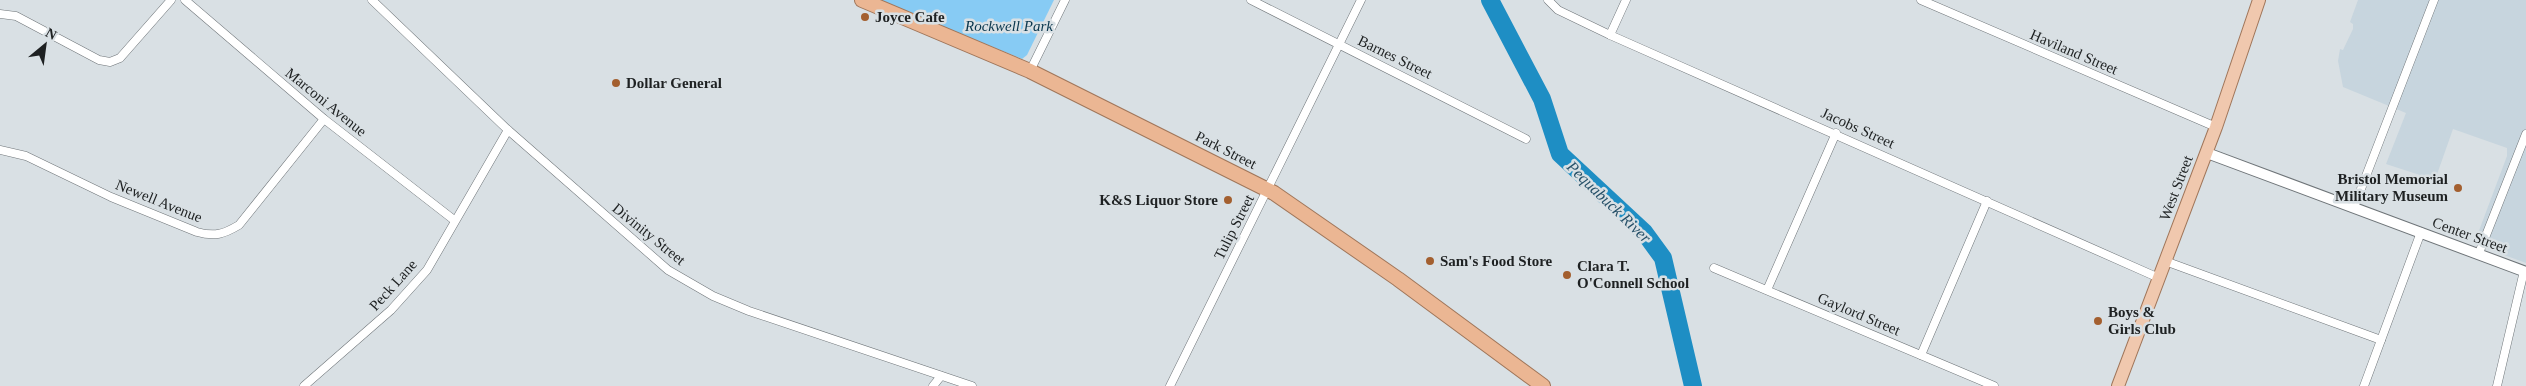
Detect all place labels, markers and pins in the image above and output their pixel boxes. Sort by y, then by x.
place label: Joyce Cafe [875,9,945,25]
marker: Joyce Cafe [859,11,871,23]
place label: Dollar General [626,75,722,91]
marker: Dollar General [610,77,622,89]
place label: Bristol Memorial Military Museum [2335,171,2448,204]
marker: Bristol Memorial Military Museum [2452,182,2464,194]
place label: K&S Liquor Store [1099,192,1218,208]
marker: K&S Liquor Store [1222,194,1234,206]
place label: Sam's Food Store [1440,253,1553,269]
marker: Sam's Food Store [1424,255,1436,267]
place label: Clara T. O'Connell School [1577,258,1689,291]
marker: Clara T. O'Connell School [1561,269,1573,281]
place label: Boys & Girls Club [2108,304,2176,337]
marker: Boys & Girls Club [2092,315,2104,327]

